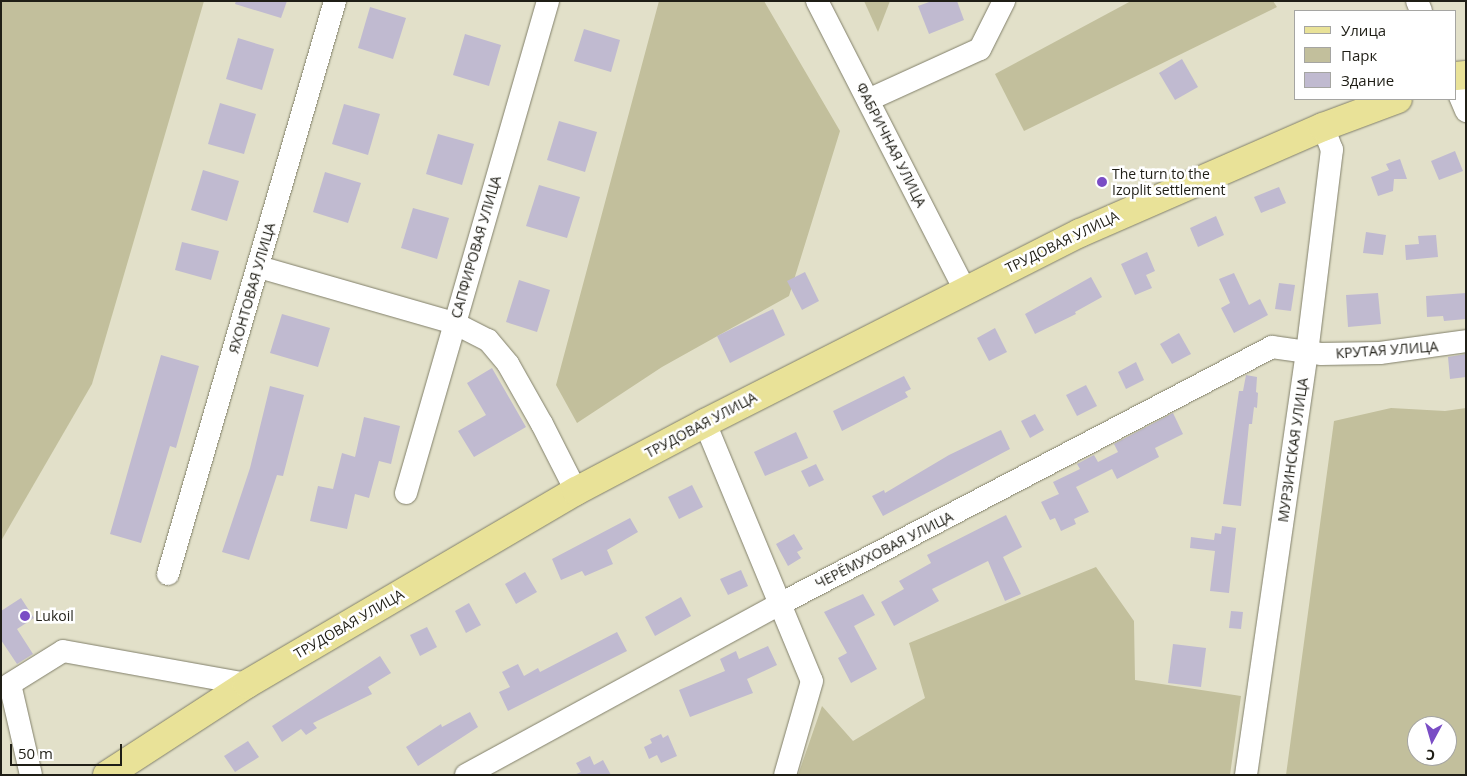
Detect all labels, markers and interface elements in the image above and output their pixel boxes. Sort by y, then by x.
legend [1294,10,1457,100]
text: Улица [1341,20,1386,40]
text: Парк [1341,45,1377,65]
text: Здание [1341,70,1394,90]
street label: ФАБРИЧНАЯ УЛИЦА [852,80,930,210]
place label: The turn to the Izoplit settlement [1112,166,1225,198]
street label: САПФИРОВАЯ УЛИЦА [448,174,504,320]
marker: The turn to the Izoplit settlement [1096,176,1108,188]
street label: ТРУДОВАЯ УЛИЦА [1003,207,1121,277]
street label: ЯХОНТОВАЯ УЛИЦА [225,221,279,355]
street label: КРУТАЯ УЛИЦА [1335,338,1439,362]
street label: МУРЗИНСКАЯ УЛИЦА [1275,377,1311,523]
street label: ТРУДОВАЯ УЛИЦА [642,388,760,462]
street label: ЧЕРЁМУХОВАЯ УЛИЦА [812,508,956,592]
street label: ТРУДОВАЯ УЛИЦА [291,586,407,662]
place label: Lukoil [35,608,74,624]
marker: Lukoil [19,610,31,622]
north arrow [1407,716,1457,766]
scale bar [12,734,125,766]
text: 50 m [18,743,53,763]
text: С [1425,746,1436,765]

